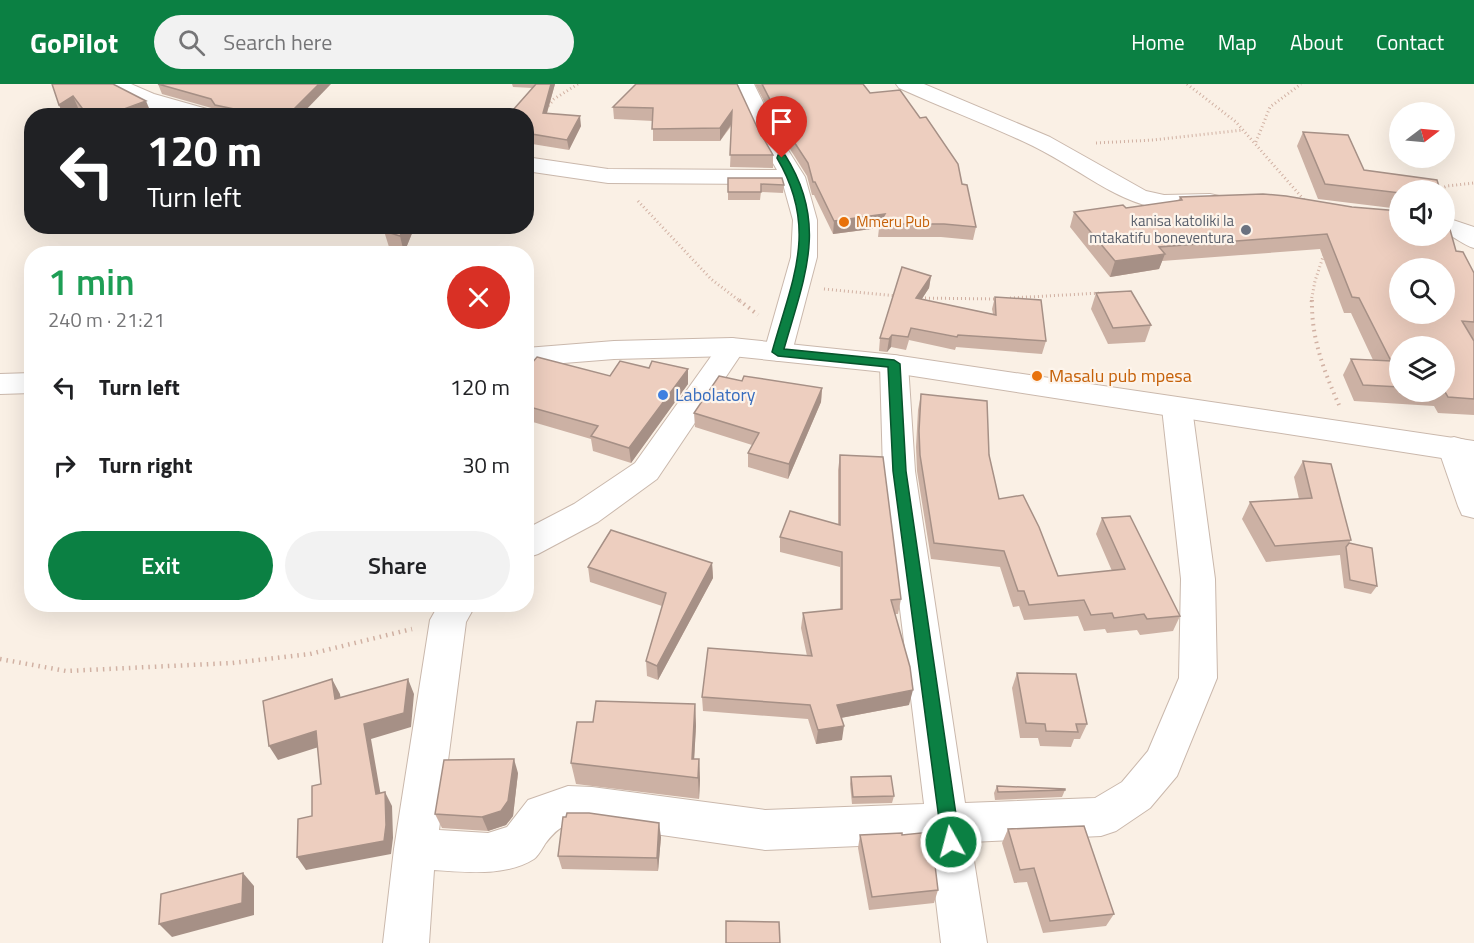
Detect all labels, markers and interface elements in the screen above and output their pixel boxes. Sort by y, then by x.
search box [154,15,574,69]
text: GoPilot [30,21,118,64]
text: Search here [223,25,332,59]
icon: search [175,26,208,59]
text: Home [1131,26,1185,58]
text: Map [1218,26,1257,58]
text: About [1290,26,1343,58]
text: Contact [1376,26,1444,58]
pin [756,96,807,158]
north arrow [1389,102,1455,168]
map controls [1389,102,1455,402]
icon: arrive [765,105,798,138]
text: 120 m [147,118,262,182]
icon: left [48,132,126,210]
text: Turn left [147,176,241,217]
button: sound [1389,180,1455,246]
place label: kanisa katoliki la mtakatifu boneventura [1089,209,1234,249]
place label: Mmeru Pub [856,210,930,233]
marker: Mmeru Pub [837,215,851,229]
marker: kanisa katoliki la mtakatifu boneventura [1239,223,1253,237]
text: 1 min [48,254,135,309]
button: search [1389,258,1455,324]
button: close [447,266,510,329]
text: 240 m · 21:21 [48,304,165,335]
button: layers [1389,336,1455,402]
place label: Masalu pub mpesa [1049,362,1192,389]
marker: Masalu pub mpesa [1030,369,1044,383]
text: Turn left [99,370,180,404]
text: 120 m [450,370,510,404]
icon: left [48,371,81,404]
place label: Labolatory [675,381,756,408]
marker: Labolatory [656,388,670,402]
text: Turn right [99,448,193,482]
text: 30 m [462,448,510,482]
icon: right [48,449,81,482]
button: Exit [48,531,273,600]
button: Share [285,531,510,600]
position arrow [919,810,983,874]

